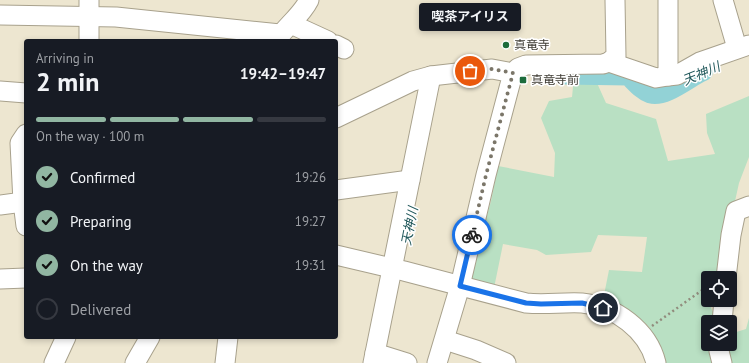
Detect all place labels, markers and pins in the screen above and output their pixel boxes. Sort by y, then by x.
callout: 喫茶アイリス [419,3,521,31]
place label: 真竜寺 [514,37,550,52]
marker: 真竜寺 [501,40,511,50]
pin [453,54,487,88]
place label: 真竜寺前 [531,72,579,87]
marker: 真竜寺前 [518,75,528,85]
pin [586,291,620,325]

